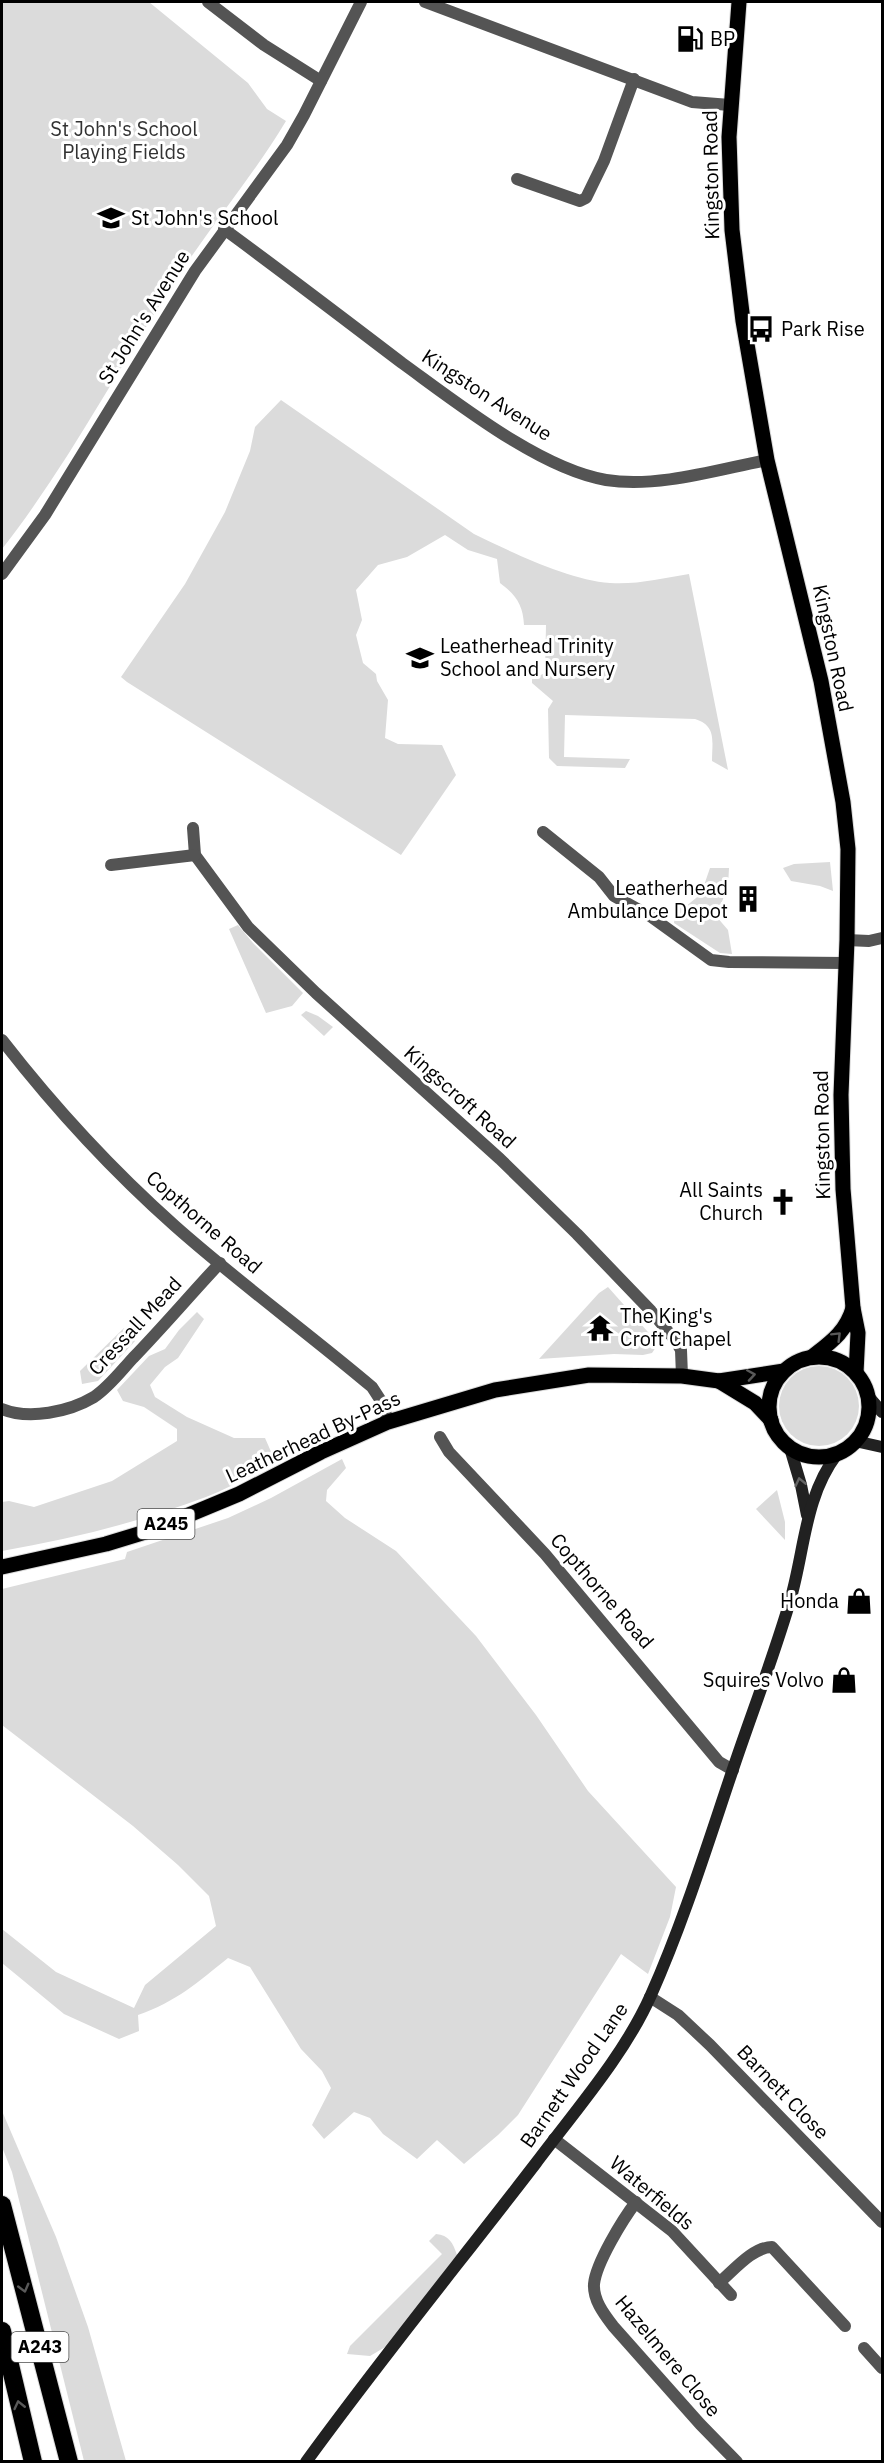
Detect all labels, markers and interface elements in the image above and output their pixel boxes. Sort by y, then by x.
fuel station icon: BP [675,24,705,54]
place label: BP [710,25,735,52]
street label: Kingston Road [696,110,725,240]
park label: St John's School Playing Fields [50,115,198,165]
school or university icon: St John's School [96,203,126,233]
place label: St John's School [131,204,278,231]
street label: St John's Avenue [92,245,196,389]
bus stop icon: Park Rise [746,314,776,344]
place label: Park Rise [781,315,865,342]
street label: Kingston Avenue [417,342,558,447]
street label: Kingston Road [807,582,860,714]
place label: Leatherhead Trinity School and Nursery [440,632,615,682]
school or university icon: Leatherhead Trinity School and Nursery [405,643,435,673]
place label: Leatherhead Ambulance Depot [567,874,728,924]
building icon: Leatherhead Ambulance Depot [733,884,763,914]
street label: Kingscroft Road [399,1039,522,1154]
street label: Kingston Road [807,1070,836,1200]
street label: Copthorne Road [141,1164,268,1279]
place label: All Saints Church [679,1176,763,1226]
church icon: All Saints Church [768,1187,798,1217]
street label: Cressall Mead [82,1270,187,1381]
place label: The King's Croft Chapel [620,1302,731,1352]
temple icon: The King's Croft Chapel [585,1313,615,1343]
one-way arrow [830,1332,841,1343]
one-way arrow [746,1369,756,1382]
street label: Leatherhead By-Pass [221,1384,405,1489]
one-way arrow [795,1477,808,1487]
road number: A245 [138,1509,195,1539]
street label: Copthorne Road [545,1527,660,1654]
shop icon: Honda [844,1586,874,1616]
place label: Honda [780,1587,839,1614]
shop icon: Squires Volvo [829,1665,859,1695]
place label: Squires Volvo [703,1666,824,1693]
street label: Barnett Wood Lane [513,1997,634,2153]
street label: Barnett Close [731,2038,835,2145]
street label: Waterfields [604,2149,700,2236]
one-way arrow [17,2283,30,2293]
street label: Hazelmere Close [609,2289,727,2422]
road number: A243 [12,2332,68,2362]
one-way arrow [13,2400,26,2410]

